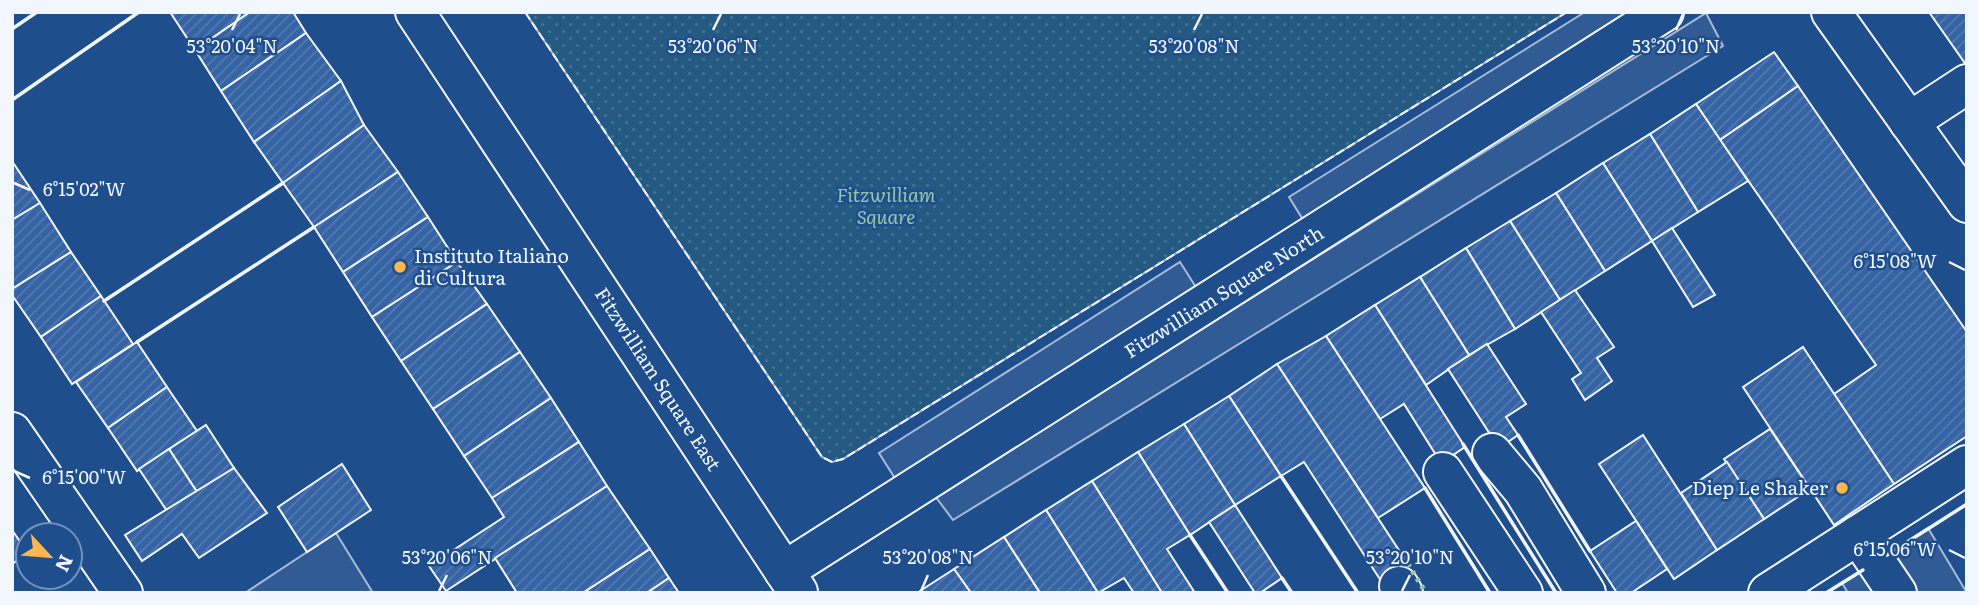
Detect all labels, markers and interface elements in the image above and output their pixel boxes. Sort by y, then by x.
text: 53°20'04"N [187,32,277,59]
text: 53°20'06"N [668,32,758,59]
text: 53°20'08"N [1149,32,1239,59]
text: 53°20'10"N [1632,32,1720,59]
text: 6°15'02"W [43,175,125,202]
park label: Fitzwilliam Square [837,180,936,230]
street label: Fitzwilliam Square North [1118,218,1329,364]
place label: Instituto Italiano di Cultura [414,241,569,291]
text: 6°15'08"W [1853,247,1937,274]
marker: Instituto Italiano di Cultura [392,259,408,275]
street label: Fitzwilliam Square East [589,281,729,476]
text: 6°15'00"W [42,463,126,490]
place label: Diep Le Shaker [1692,473,1828,501]
marker: Diep Le Shaker [1834,480,1850,496]
north arrow [14,521,84,591]
text: 6°15'06"W [1854,535,1937,562]
text: 53°20'06"N [402,543,492,570]
text: 53°20'08"N [883,543,973,570]
text: 53°20'10"N [1366,543,1454,570]
text: N [49,551,81,577]

